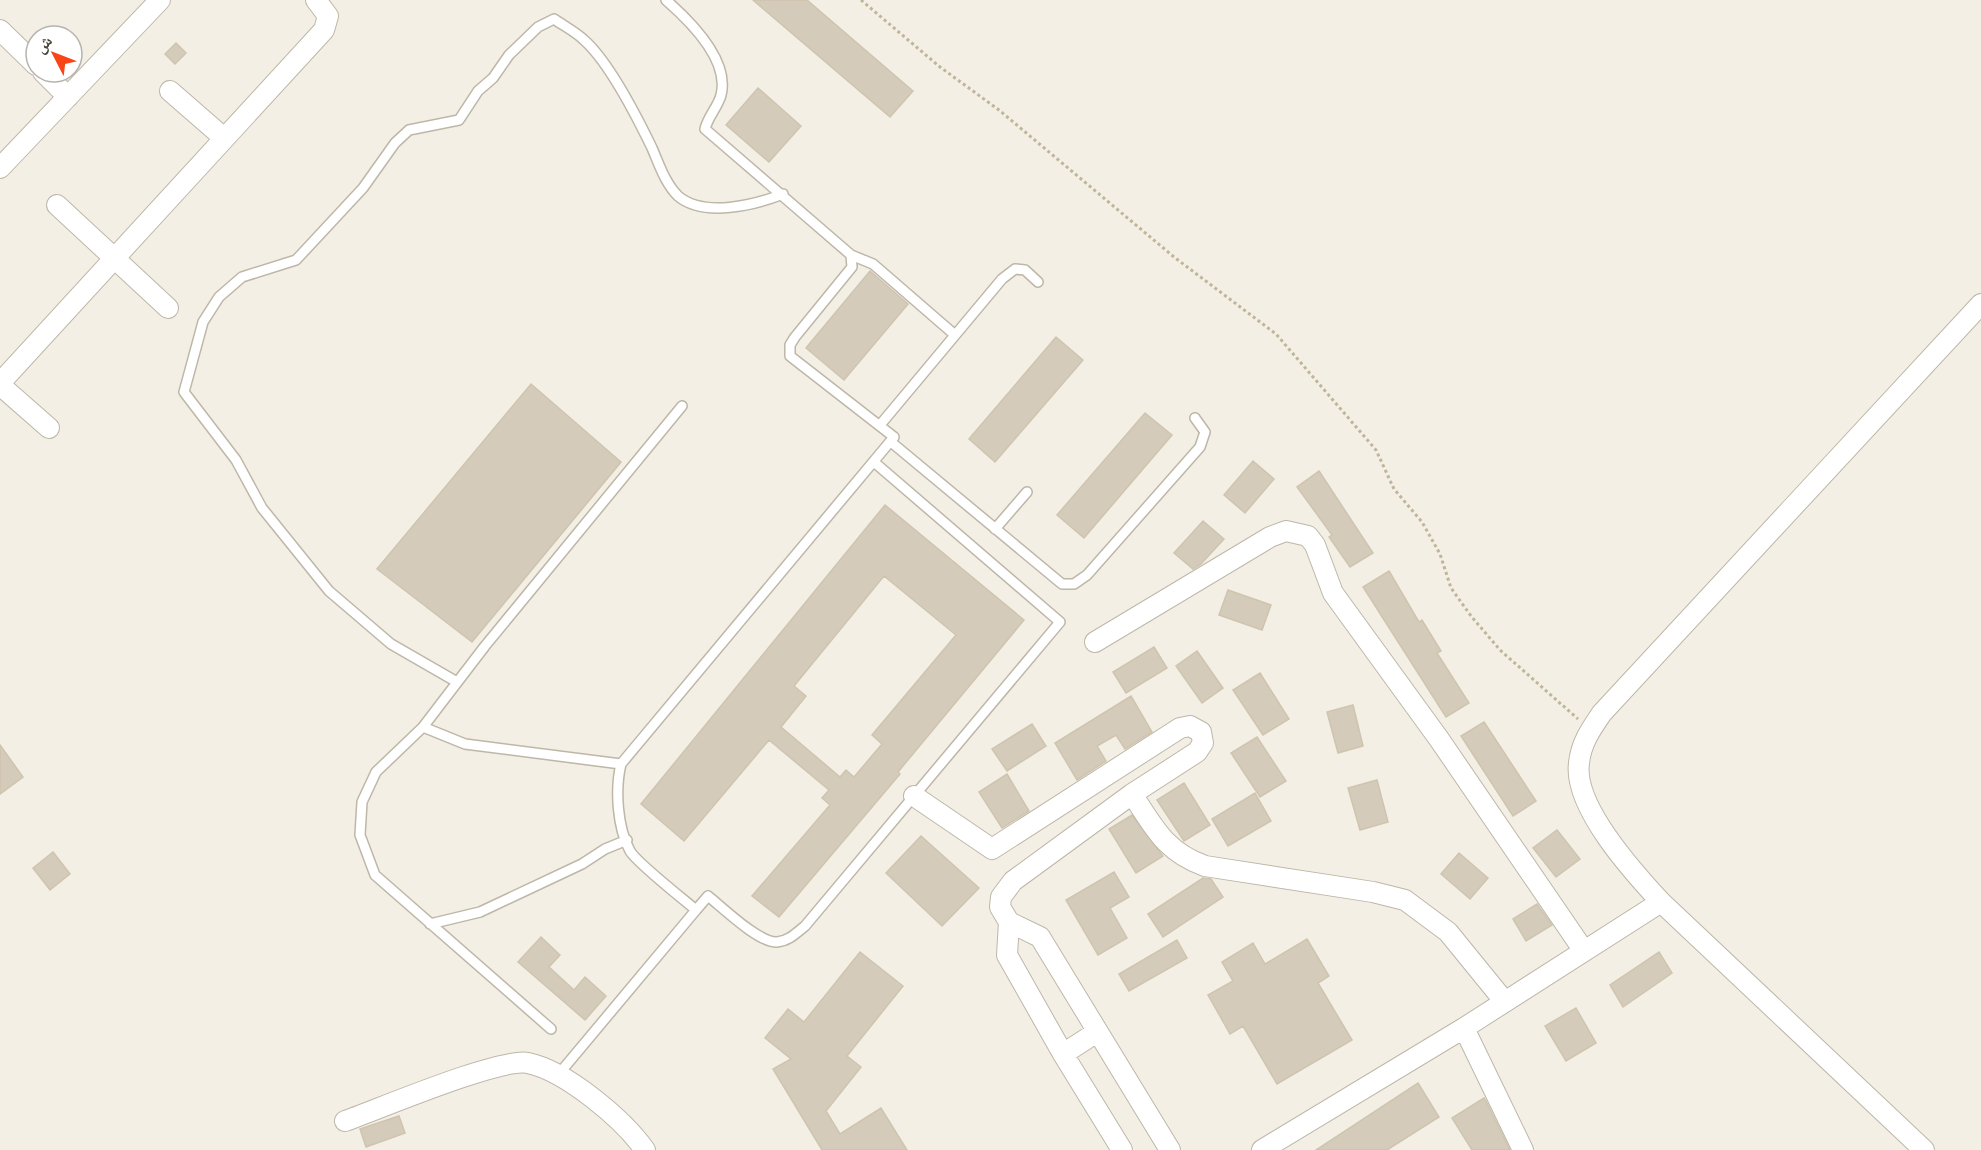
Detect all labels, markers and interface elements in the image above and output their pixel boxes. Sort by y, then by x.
north arrow [24,24,84,84]
text: ش [30,31,56,57]

